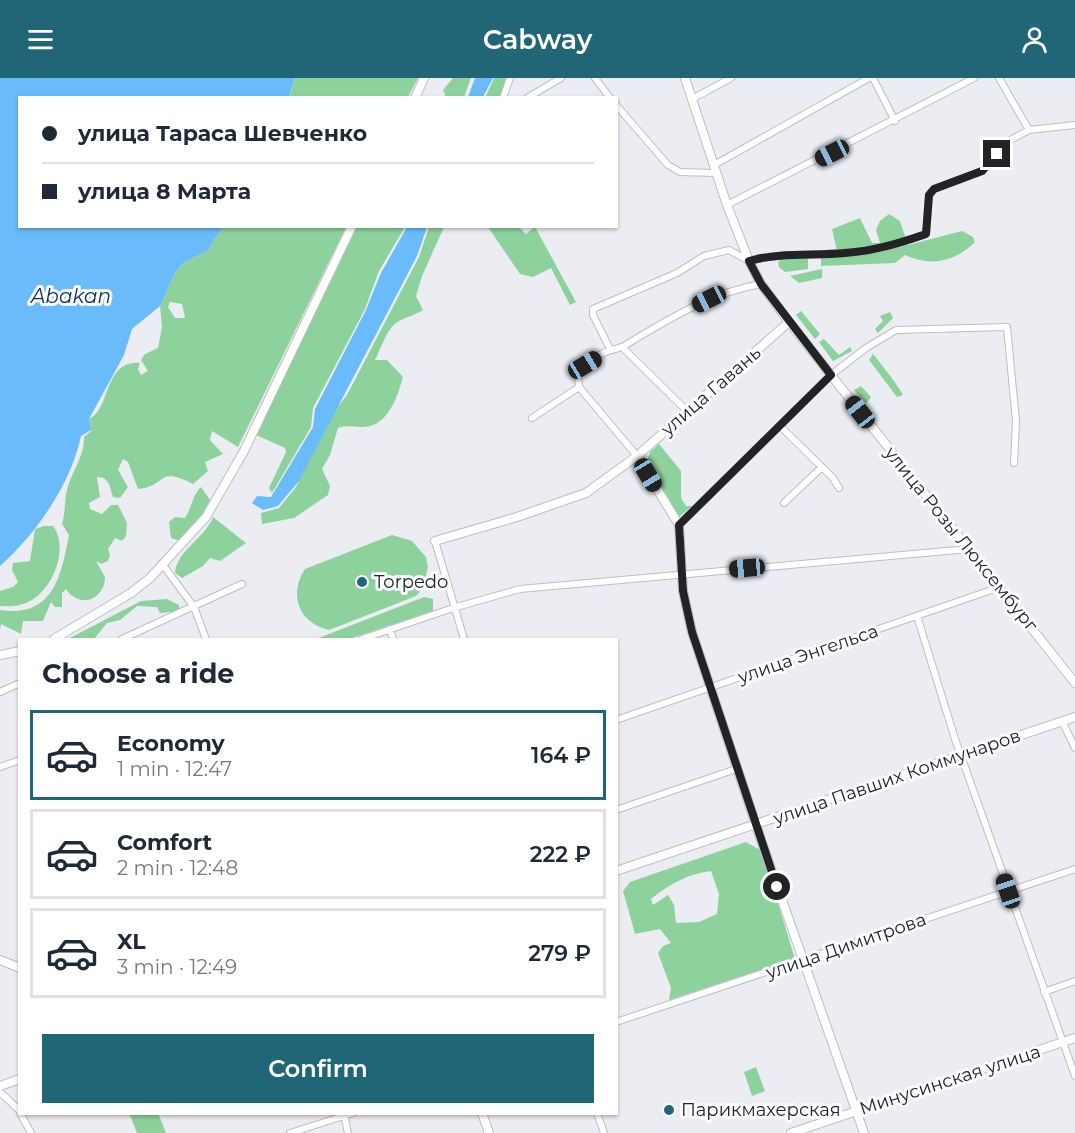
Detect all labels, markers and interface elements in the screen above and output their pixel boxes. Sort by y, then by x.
icon: menu [24,23,57,56]
text: Cabway [483,23,592,56]
icon: person [1018,23,1051,56]
text: улица Тараса Шевченко [78,120,367,147]
car [812,137,852,169]
route end [983,140,1010,167]
text: улица 8 Марта [78,178,251,205]
car [689,283,729,315]
water label: Abakan [30,284,111,308]
street label: улица Гавань [656,342,765,441]
car [565,348,605,382]
car [842,392,878,432]
street label: улица Розы Люксембург [879,442,1043,636]
car [631,455,665,495]
car [728,557,766,579]
place label: Torpedo [374,571,448,593]
marker: Torpedo [355,575,369,589]
street label: улица Энгельса [734,620,881,689]
text: Choose a ride [42,657,234,690]
street label: улица Павших Коммунаров [770,724,1023,830]
icon: car [45,728,99,782]
text: Economy [117,730,225,757]
text: 164 ₽ [531,742,591,769]
text: 1 min · 12:47 [117,757,232,781]
icon: car [45,827,99,881]
text: Comfort [117,829,212,856]
text: 222 ₽ [530,841,591,868]
text: 2 min · 12:48 [117,856,238,880]
car [994,871,1022,911]
route start [763,873,790,900]
street label: улица Димитрова [762,908,929,984]
icon: car [45,926,99,980]
text: XL [117,928,146,955]
text: 279 ₽ [528,940,591,967]
text: 3 min · 12:49 [117,955,237,979]
button: Confirm [42,1034,594,1103]
street label: Минусинская улица [857,1040,1043,1120]
place label: Парикмахерская [681,1099,841,1121]
marker: Парикмахерская [662,1103,676,1117]

